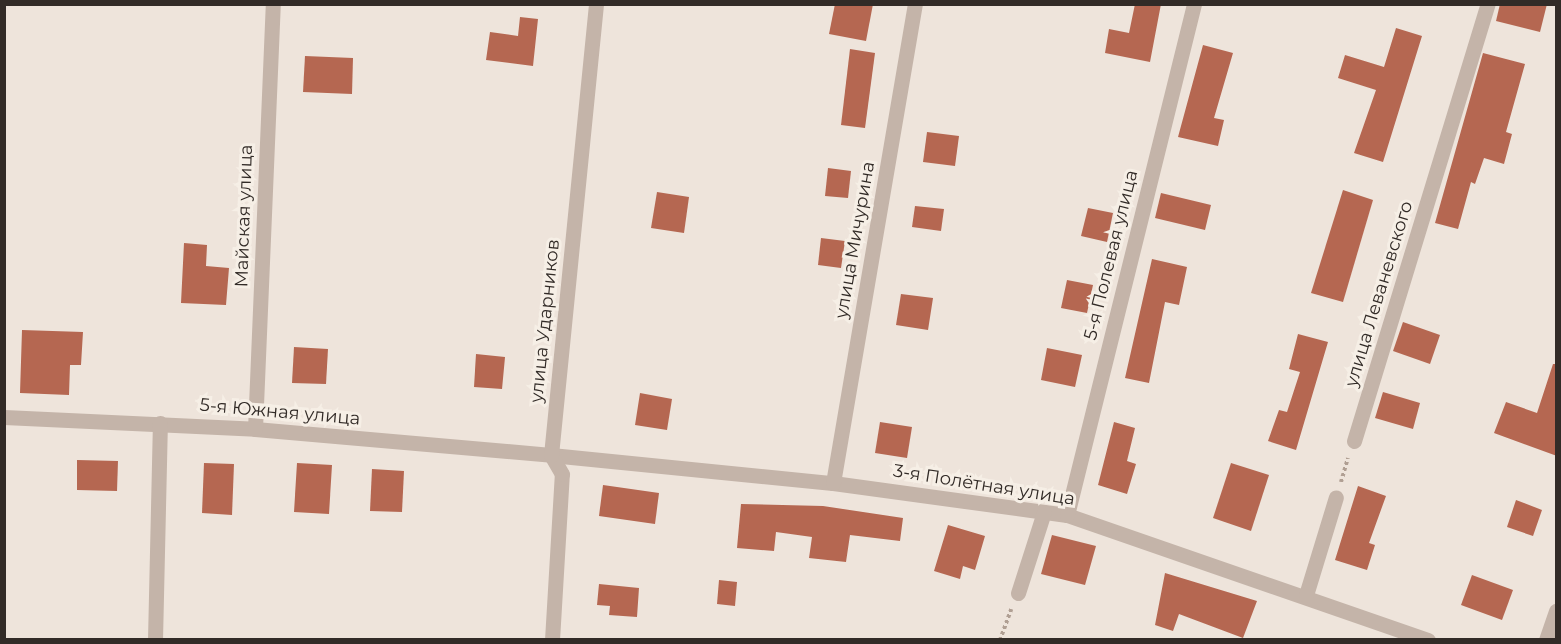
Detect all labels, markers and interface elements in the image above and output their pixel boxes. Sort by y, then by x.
street label: Майская улица [231,144,257,288]
street label: улица Мичурина [831,160,879,320]
street label: 5-я Полевая улица [1079,168,1143,342]
street label: улица Леваневского [1340,199,1418,389]
street label: улица Ударников [526,238,564,404]
street label: 5-я Южная улица [199,394,361,430]
street label: 3-я Полётная улица [892,460,1076,510]

